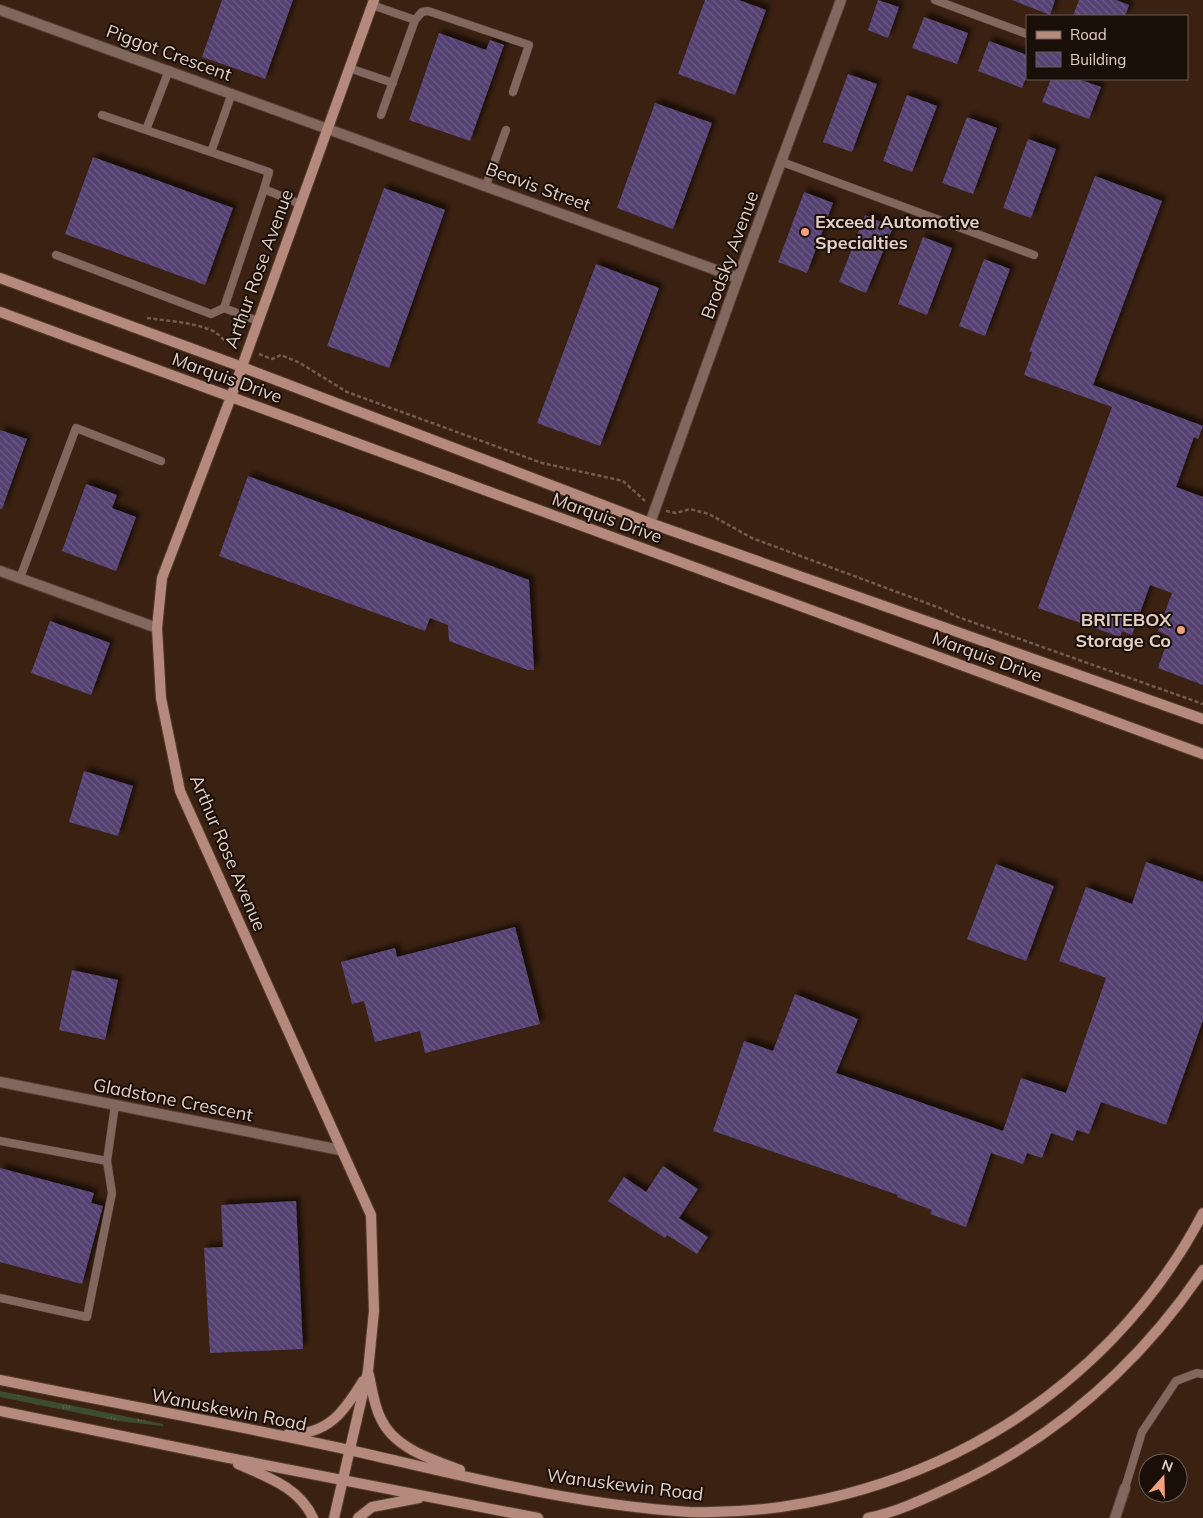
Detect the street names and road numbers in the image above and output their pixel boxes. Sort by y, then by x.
street label: Piggot Crescent [103,19,235,86]
street label: Beavis Street [483,157,594,216]
street label: Arthur Rose Avenue [219,186,298,351]
street label: Brodsky Avenue [696,188,763,322]
street label: Marquis Drive [169,347,285,408]
street label: Marquis Drive [549,487,665,548]
street label: Marquis Drive [929,626,1045,687]
street label: Arthur Rose Avenue [185,771,272,934]
street label: Gladstone Crescent [91,1073,255,1126]
street label: Wanuskewin Road [150,1383,309,1436]
street label: Wanuskewin Road [545,1463,705,1506]

